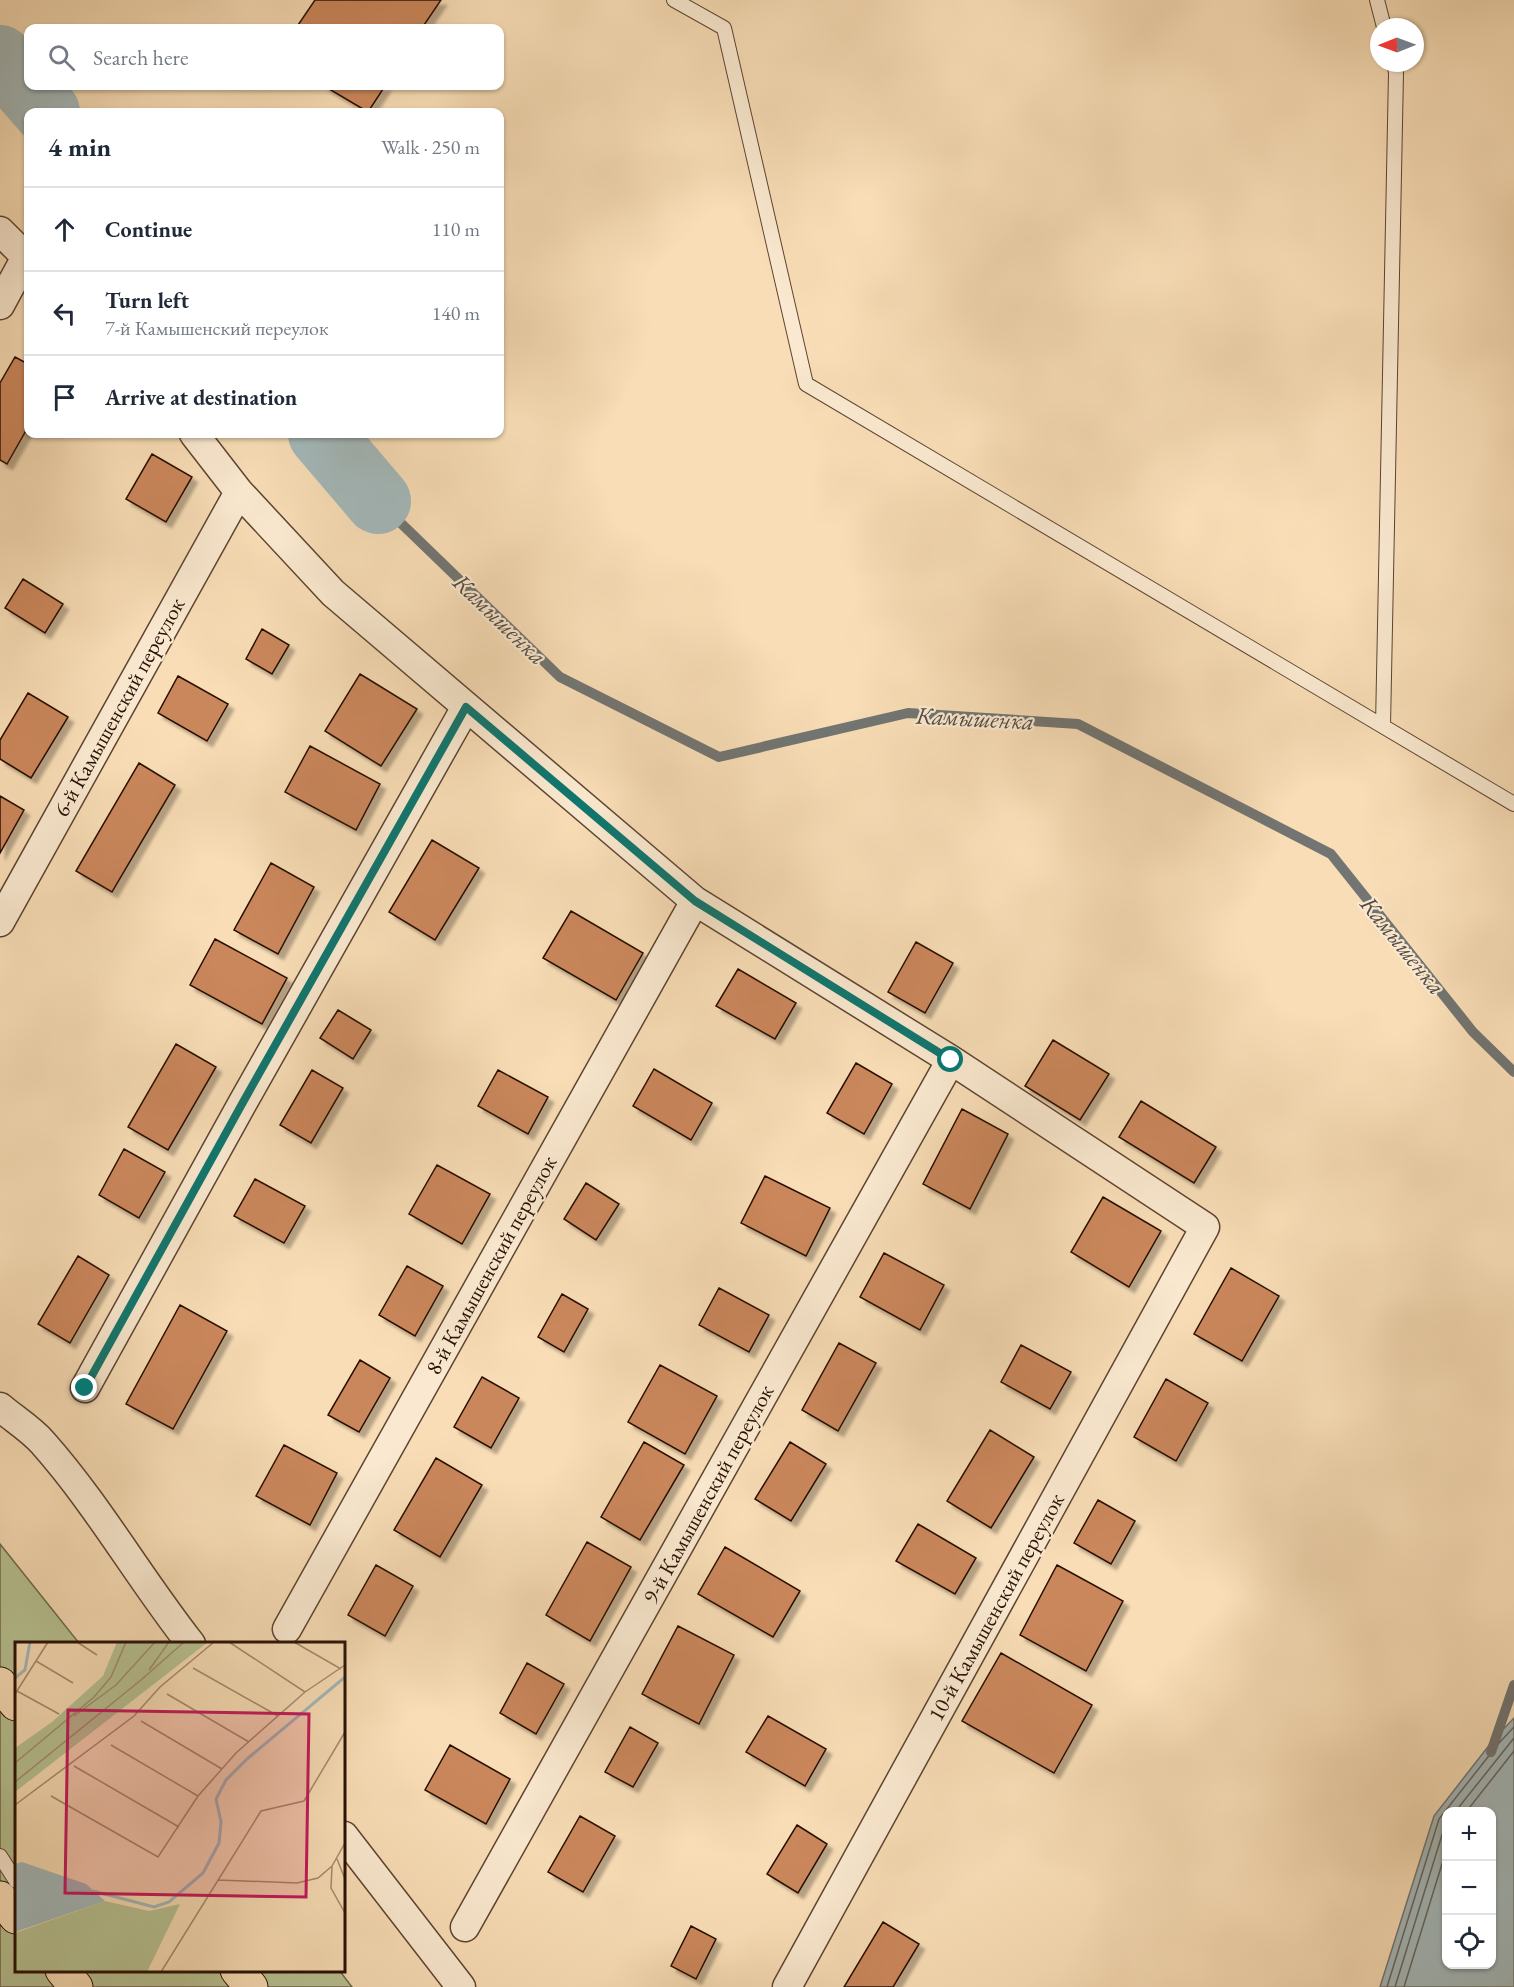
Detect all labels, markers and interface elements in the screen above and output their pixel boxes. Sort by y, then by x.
north arrow [1370,18,1424,72]
search box [24,24,504,90]
icon: search [45,41,78,74]
text: Search here [93,43,188,72]
text: 4 min [48,130,111,164]
text: Walk · 250 m [381,134,480,160]
icon: ahead [48,213,81,246]
text: Continue [105,215,192,244]
text: 110 m [432,216,480,242]
text: Turn left [105,286,189,315]
icon: left [48,297,81,330]
text: 140 m [432,300,480,326]
text: 7-й Камышенский переулок [105,315,329,341]
icon: arrive [48,381,81,414]
text: Arrive at destination [105,383,297,412]
water label: Камышенка [446,566,553,671]
street label: 6-й Камышенский переулок [47,592,192,822]
water label: Камышенка [914,699,1035,737]
water label: Камышенка [1353,889,1452,1001]
route start [937,1046,963,1072]
street label: 8-й Камышенский переулок [419,1150,564,1380]
route end [71,1374,97,1400]
street label: 9-й Камышенский переулок [636,1379,781,1609]
street label: 10-й Камышенский переулок [921,1487,1071,1726]
inset map [15,1642,345,1972]
map controls [1442,1807,1496,1969]
button: + [1442,1807,1496,1861]
button: − [1442,1861,1496,1915]
button: locate [1442,1915,1496,1969]

